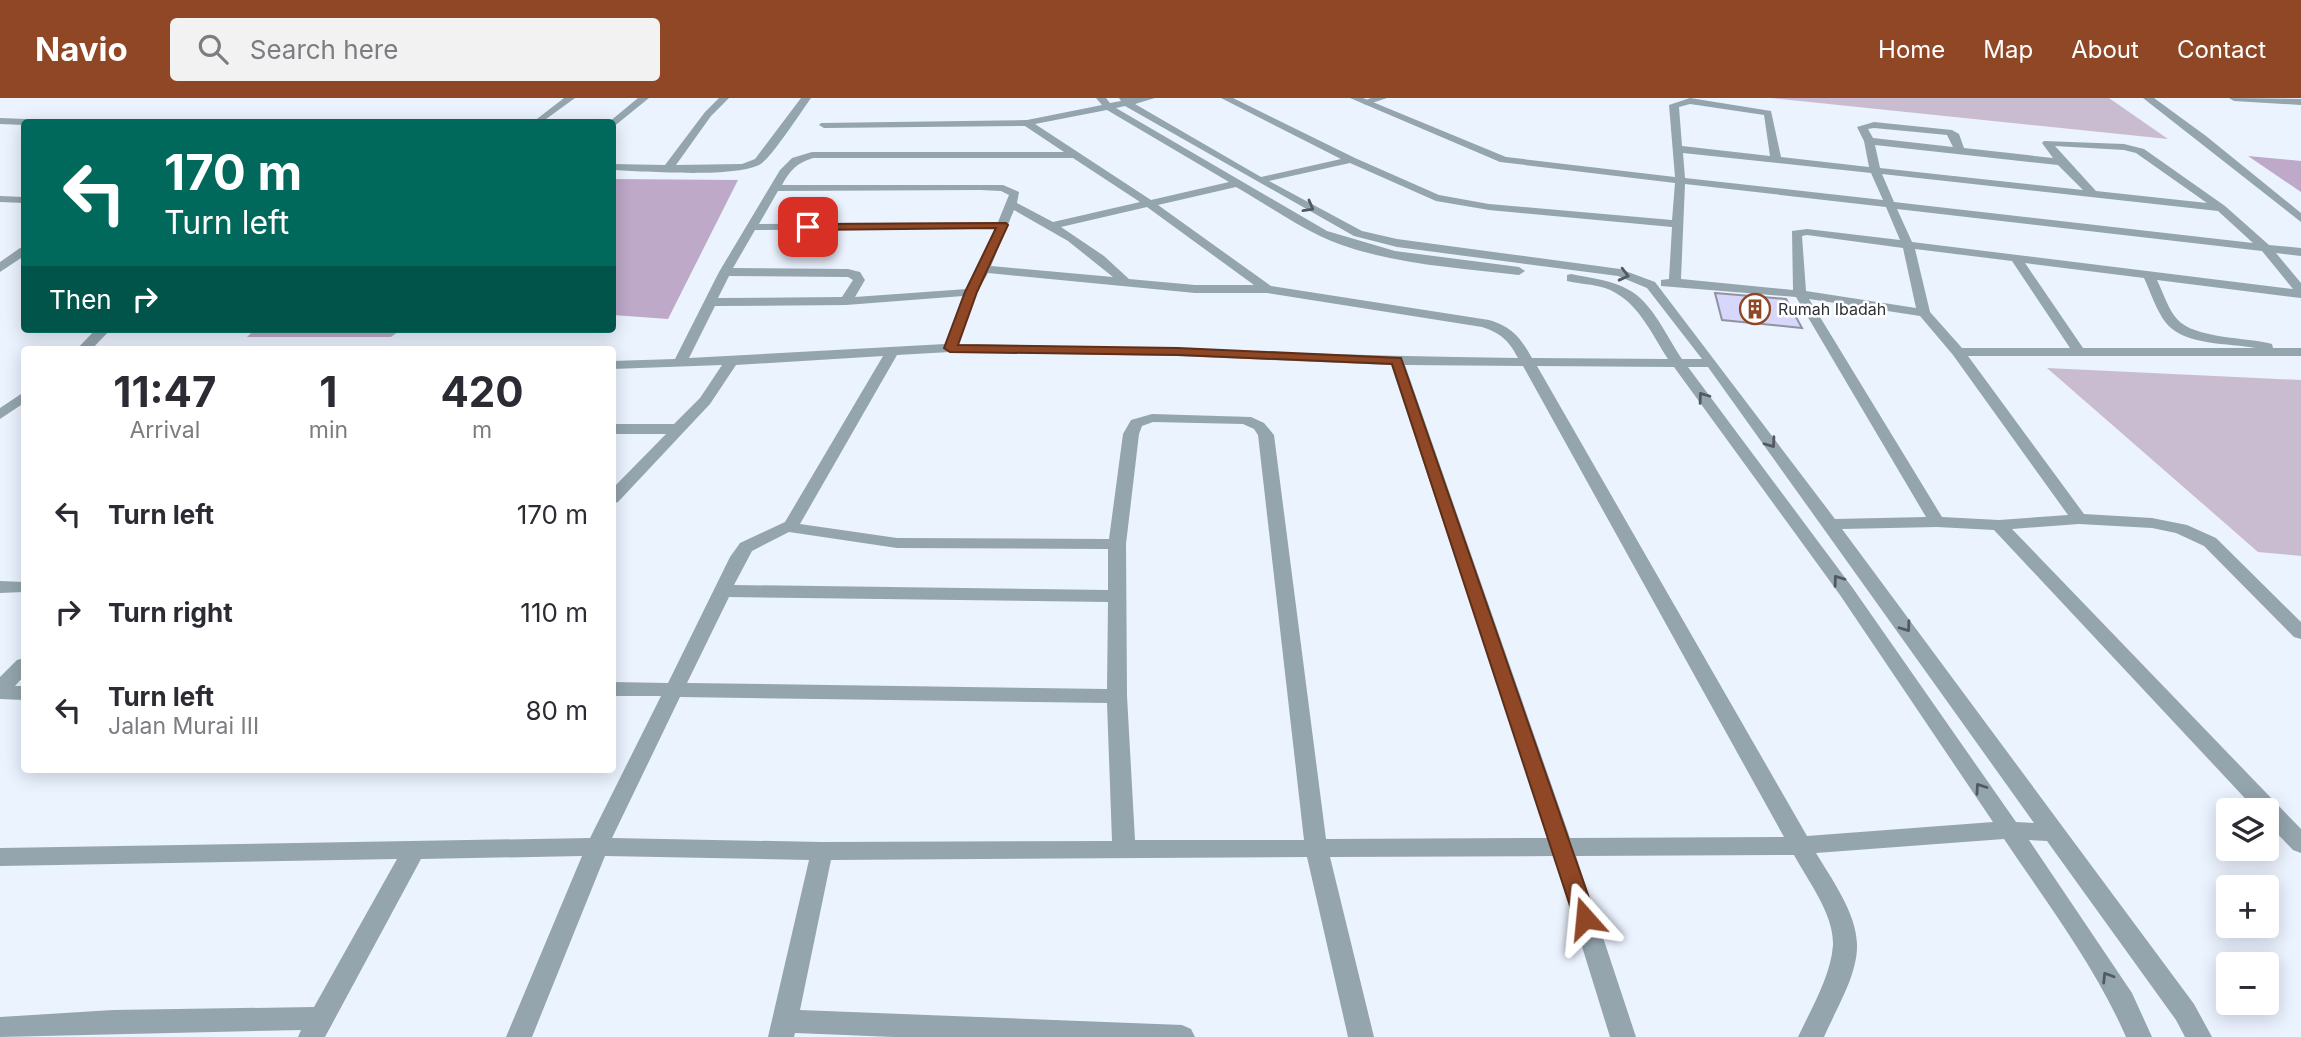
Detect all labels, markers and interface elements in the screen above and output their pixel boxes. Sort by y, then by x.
search box [170,18,660,81]
text: Navio [35,29,128,69]
icon: search [194,30,232,68]
text: Search here [250,34,398,65]
text: Home [1878,35,1945,64]
text: Map [1983,35,2033,64]
text: About [2071,35,2139,64]
text: Contact [2177,35,2266,64]
text: 170 m [164,143,302,202]
icon: left [49,147,140,238]
pin [778,197,838,257]
one-way arrow [1302,199,1314,212]
text: Turn left [164,203,289,242]
icon: arrive [789,208,827,246]
one-way arrow [1618,267,1630,281]
icon: right [126,280,164,318]
text: Then [49,284,112,315]
building icon: Rumah Ibadah [1738,292,1772,326]
place label: Rumah Ibadah [1778,299,1886,319]
text: 11:47 [113,366,216,417]
text: 1 [319,366,337,417]
text: 420 [440,366,524,417]
one-way arrow [1699,392,1711,405]
text: Arrival [129,416,200,444]
text: min [309,416,348,444]
text: m [472,416,492,444]
one-way arrow [1763,435,1775,448]
icon: left [49,495,87,533]
text: Turn left [108,499,214,530]
text: 170 m [517,499,588,530]
one-way arrow [1834,575,1846,588]
icon: right [49,593,87,631]
text: Turn right [108,597,233,628]
text: 110 m [520,597,588,628]
one-way arrow [1898,619,1910,631]
text: Turn left [108,681,214,712]
icon: left [49,691,87,729]
text: 80 m [525,695,588,726]
text: Jalan Murai III [108,712,259,740]
one-way arrow [1976,783,1988,796]
map controls [2216,798,2279,1015]
button: layers [2216,798,2279,861]
button: + [2216,875,2279,938]
position arrow [1548,881,1622,955]
button: − [2216,952,2279,1015]
one-way arrow [2103,971,2116,984]

